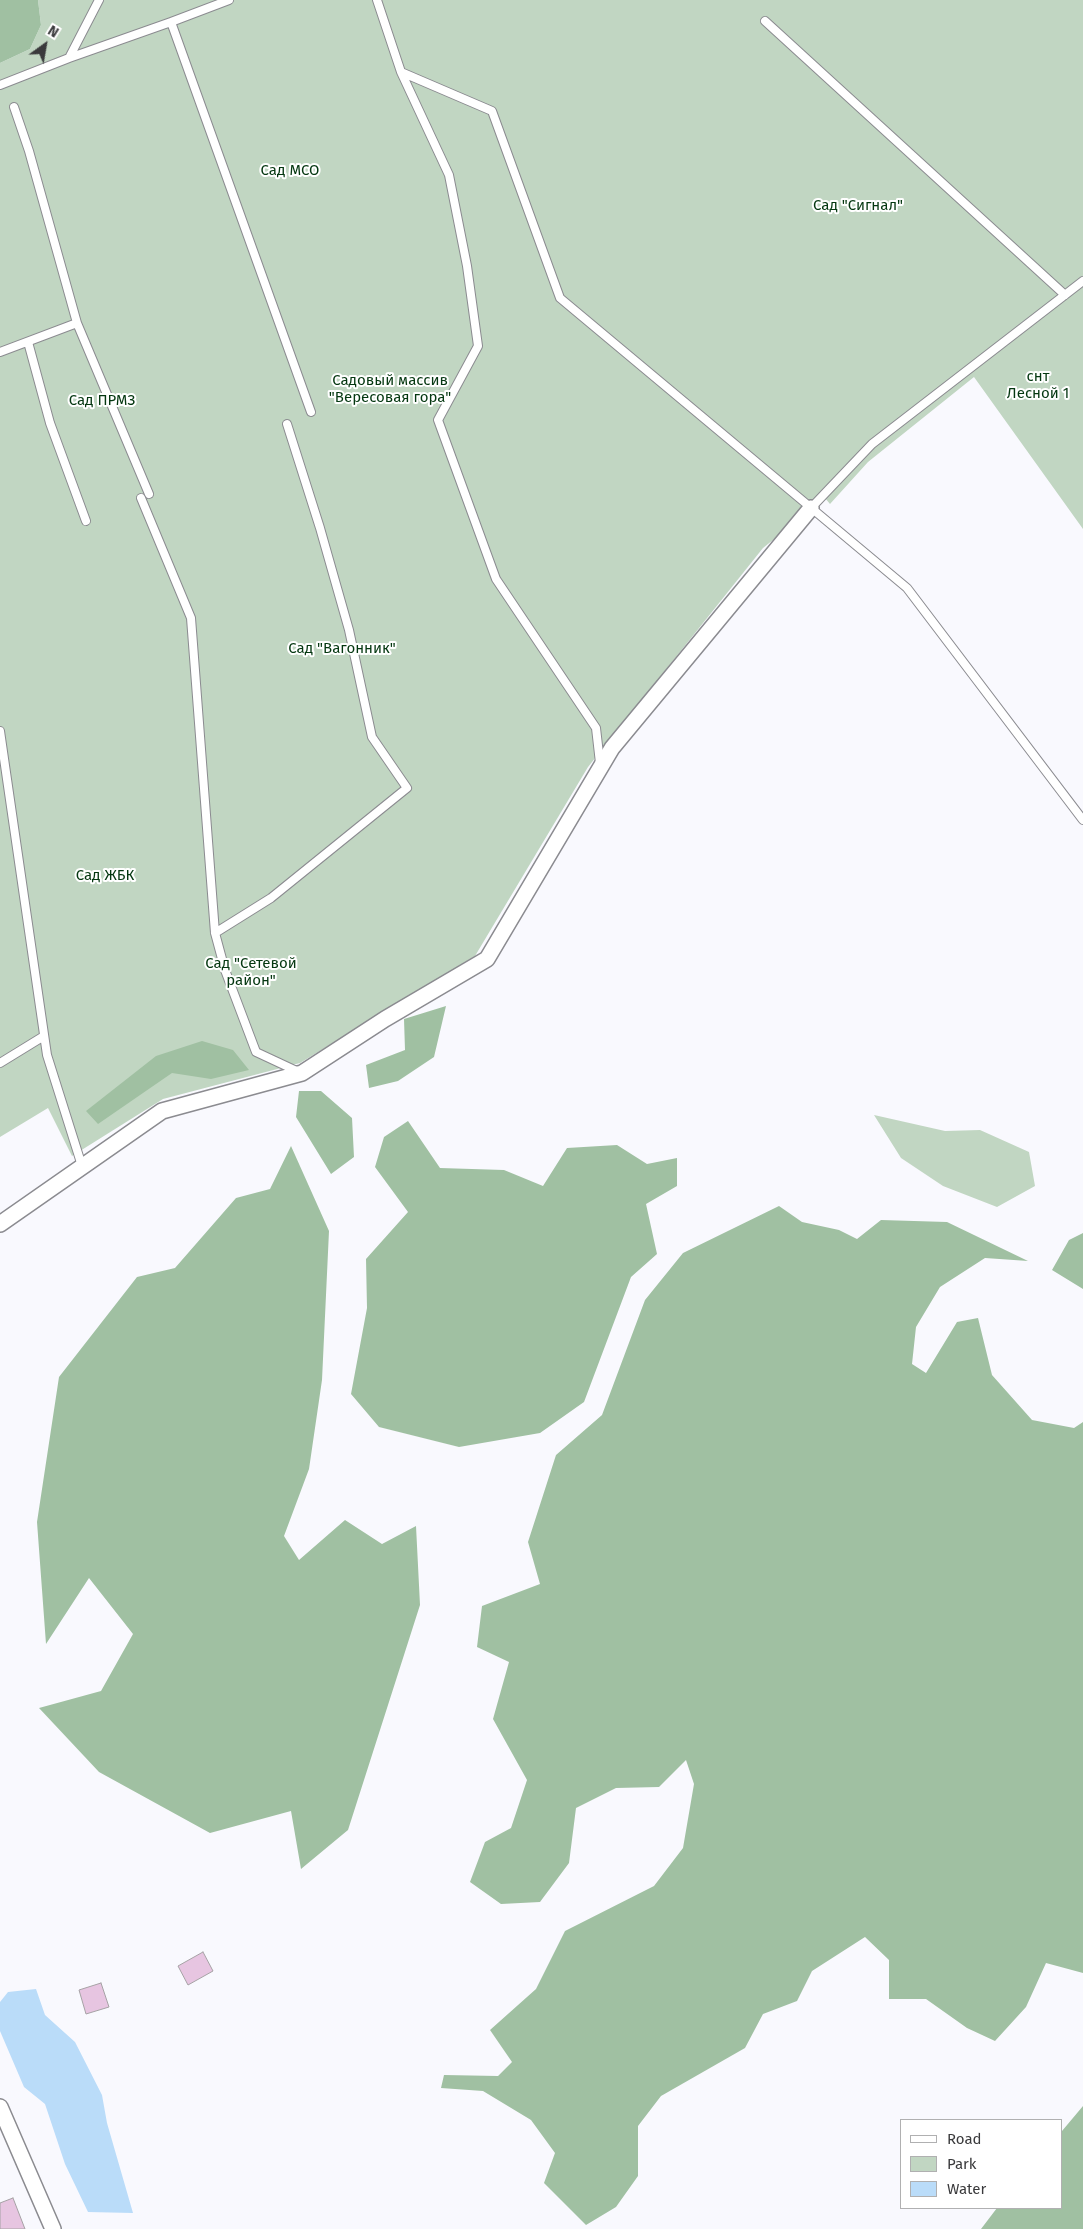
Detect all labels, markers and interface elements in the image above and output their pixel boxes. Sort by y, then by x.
north arrow [20,20,70,70]
text: N [45,22,62,42]
park label: Сад МСО [261,162,319,180]
park label: Сад "Сигнал" [813,197,903,215]
park label: снт Лесной 1 [1007,368,1069,403]
park label: Садовый массив "Вересовая гора" [329,372,451,407]
park label: Сад ПРМЗ [69,392,135,410]
park label: Сад "Вагонник" [288,640,396,658]
park label: Сад ЖБК [76,867,134,885]
park label: Сад "Сетевой район" [205,955,297,990]
legend [900,2119,1063,2209]
text: Road [947,2130,982,2148]
text: Park [947,2155,977,2173]
text: Water [947,2180,986,2198]

